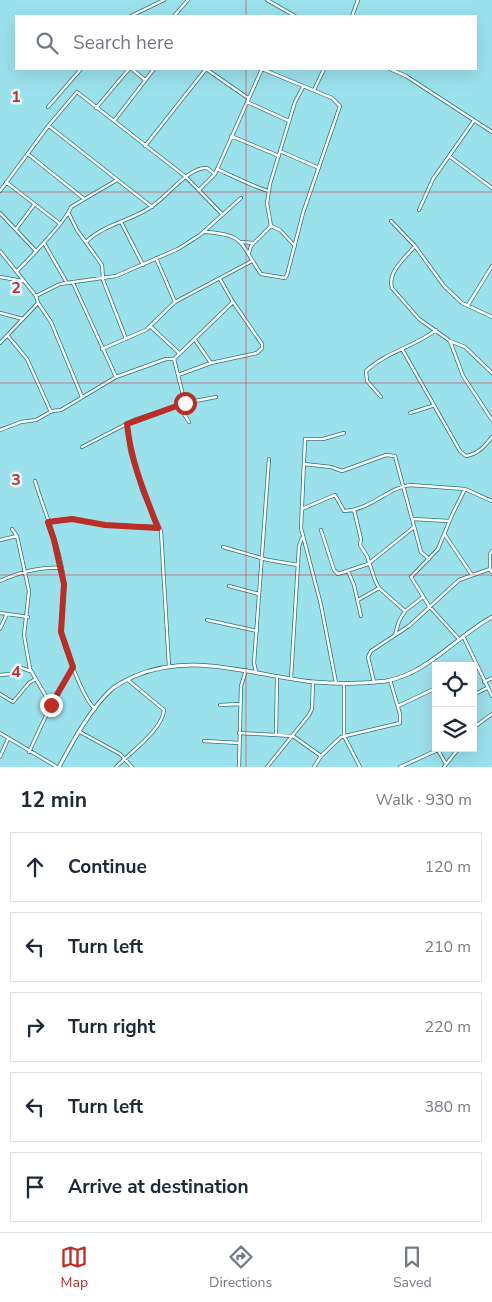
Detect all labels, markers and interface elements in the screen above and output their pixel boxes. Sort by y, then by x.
search box [15,15,477,70]
icon: search [33,29,61,57]
text: Search here [73,30,174,56]
text: 1 [11,86,21,108]
text: 2 [11,277,21,299]
route start [174,392,197,415]
text: 3 [11,469,21,491]
text: 4 [11,661,21,683]
map controls [432,662,477,752]
button: locate [432,662,477,707]
route end [40,694,63,717]
button: layers [432,707,477,752]
text: 12 min [20,786,87,814]
text: Walk · 930 m [376,789,472,811]
icon: ahead [21,853,49,881]
text: Continue [68,854,147,880]
text: 120 m [424,856,471,878]
icon: left [21,933,49,961]
text: Turn left [68,934,143,960]
text: 210 m [424,936,471,958]
icon: right [21,1013,49,1041]
text: Turn right [68,1014,155,1040]
text: 220 m [424,1016,471,1038]
icon: left [21,1093,49,1121]
text: Turn left [68,1094,143,1120]
text: 380 m [424,1096,471,1118]
icon: arrive [21,1173,49,1201]
text: Arrive at destination [68,1174,249,1200]
tab: Map [60,1243,88,1292]
tab: Directions [209,1243,272,1292]
tab: Saved [393,1243,432,1292]

